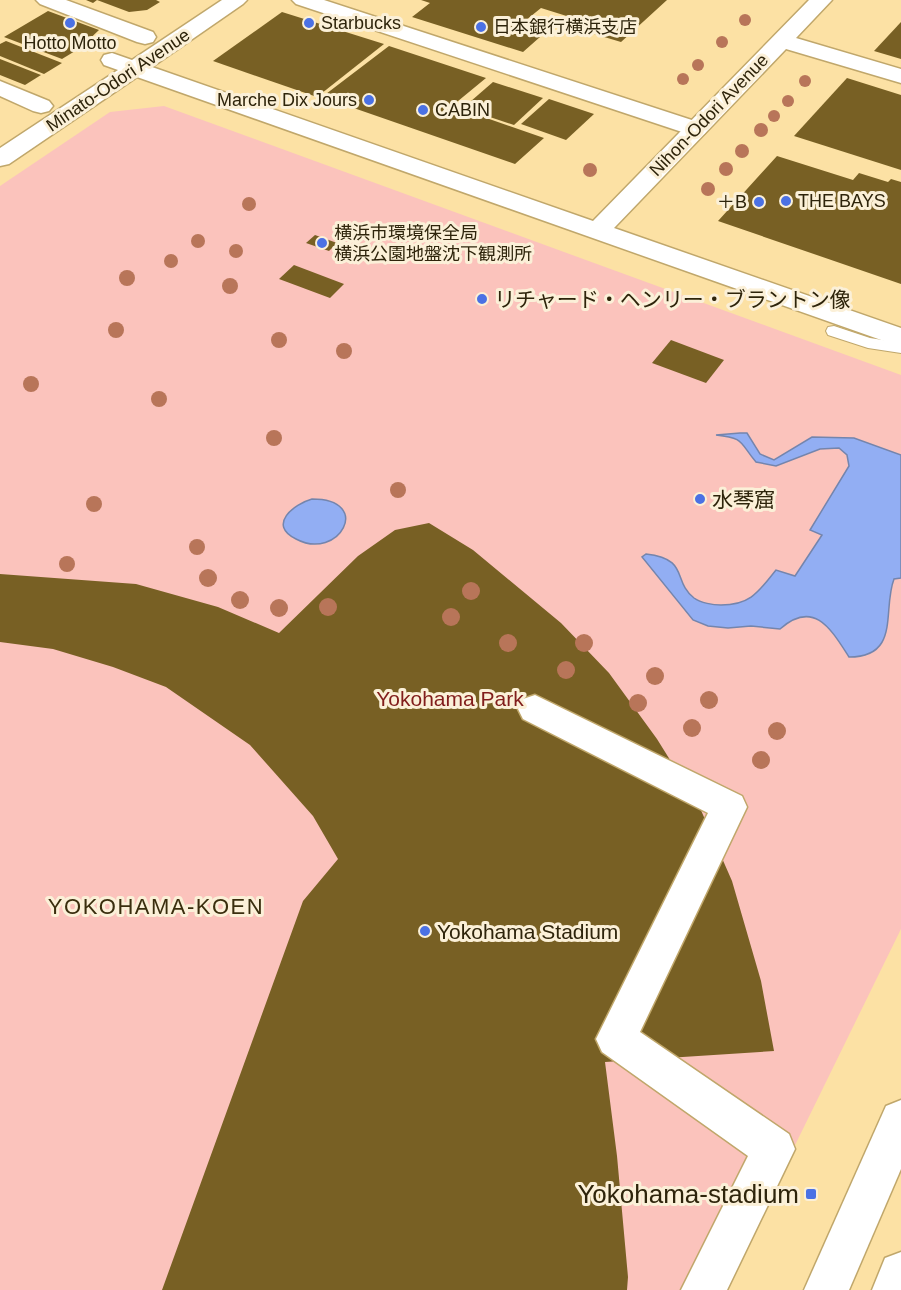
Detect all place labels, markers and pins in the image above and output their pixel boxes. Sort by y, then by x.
place label: Starbucks [321,13,401,33]
marker: Hotto Motto [63,16,77,30]
marker: Starbucks [302,16,316,30]
place label: 日本銀行横浜支店 [493,17,637,37]
marker: 日本銀行横浜支店 [474,20,488,34]
place label: Hotto Motto [23,33,117,53]
place label: Marche Dix Jours [217,90,357,110]
marker: Marche Dix Jours [362,93,376,107]
place label: CABIN [435,100,490,120]
marker: CABIN [416,103,430,117]
place label: THE BAYS [798,191,886,211]
place label: ＋B [717,192,747,212]
marker: THE BAYS [779,194,793,208]
marker: ＋B [752,195,766,209]
place label: 横浜市環境保全局 横浜公園地盤沈下観測所 [334,223,532,264]
marker: 横浜市環境保全局 横浜公園地盤沈下観測所 [315,236,329,250]
place label: リチャード・ヘンリー・ブラントン像 [494,288,851,311]
marker: リチャード・ヘンリー・ブラントン像 [475,292,489,306]
place label: 水琴窟 [712,488,775,511]
marker: 水琴窟 [693,492,707,506]
place label: Yokohama Stadium [437,920,618,943]
marker: Yokohama Stadium [418,924,432,938]
place label: Yokohama-stadium [577,1179,799,1209]
marker: Yokohama-stadium [804,1187,818,1201]

